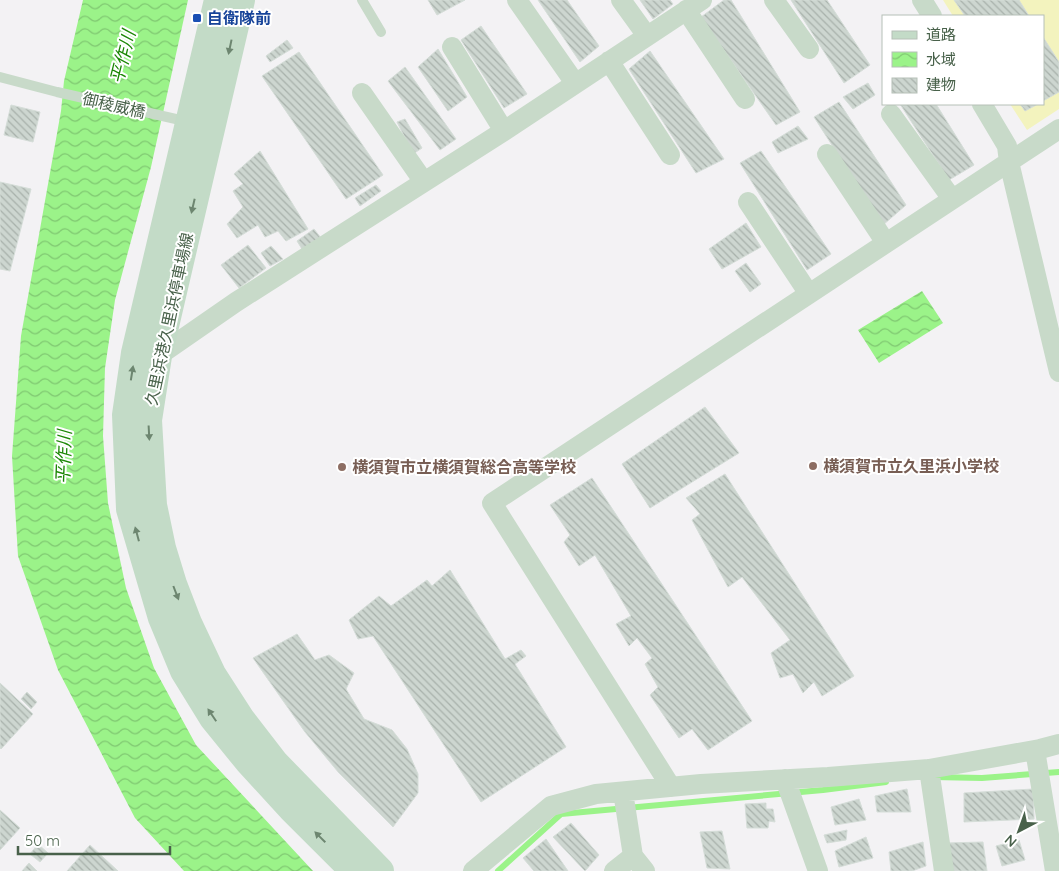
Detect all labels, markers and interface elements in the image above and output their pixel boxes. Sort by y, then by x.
place label: 自衛隊前 [207,8,271,28]
marker: 自衛隊前 [191,12,203,24]
legend [882,15,1044,105]
text: 道路 [926,25,956,44]
water label: 平作川 [105,26,141,86]
one-way arrow [225,40,233,56]
text: 水域 [926,50,956,69]
text: 建物 [926,75,956,94]
street label: 御稜威橋 [81,88,147,122]
one-way arrow [189,198,197,213]
street label: 久里浜港久里浜停車場線 [141,231,197,407]
one-way arrow [129,365,137,381]
one-way arrow [145,426,153,442]
water label: 平作川 [51,428,76,484]
place label: 横須賀市立久里浜小学校 [823,456,999,476]
place label: 横須賀市立横須賀総合高等学校 [352,457,576,477]
marker: 横須賀市立久里浜小学校 [807,460,819,472]
marker: 横須賀市立横須賀総合高等学校 [336,461,348,473]
one-way arrow [132,526,140,541]
one-way arrow [172,586,180,601]
one-way arrow [207,709,217,722]
north arrow [994,806,1044,856]
scale bar [18,824,170,856]
text: 50 m [25,831,60,850]
one-way arrow [314,831,326,843]
text: N [1001,831,1020,851]

